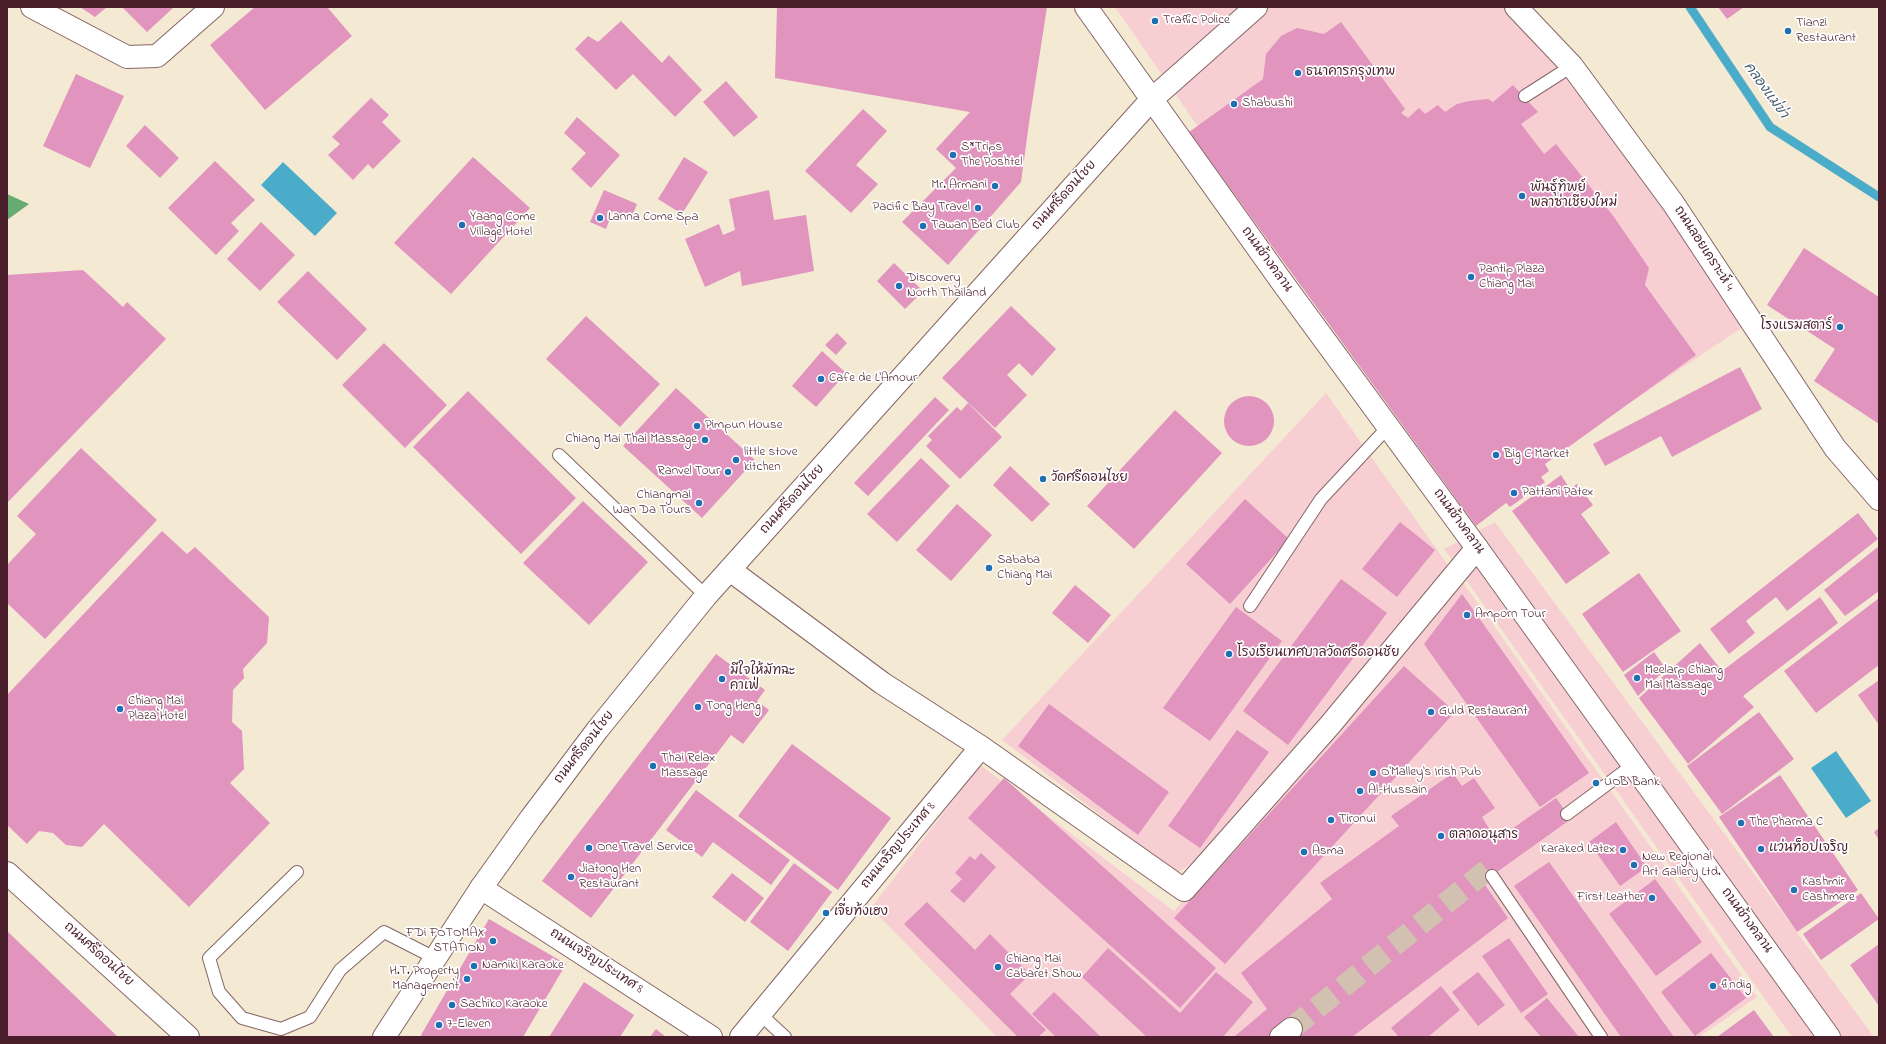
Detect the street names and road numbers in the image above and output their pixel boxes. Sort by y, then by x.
street label: ถนนศรีดอนไชย [1030,158,1100,234]
street label: ถนนลอยเคราะห์ 4 [1670,204,1736,294]
street label: ถนนช้างคลาน [1237,224,1295,296]
street label: ถนนศรีดอนไชย [758,462,828,538]
street label: ถนนช้างคลาน [1429,486,1487,558]
street label: ถนนศรีดอนไชย [552,708,618,788]
street label: ถนนเจริญประเทศ 8 [858,800,940,892]
street label: ถนนช้างคลาน [1717,885,1775,957]
street label: ถนนศรีดอนไชย [60,920,136,990]
street label: ถนนเจริญประเทศ 8 [546,926,646,998]

